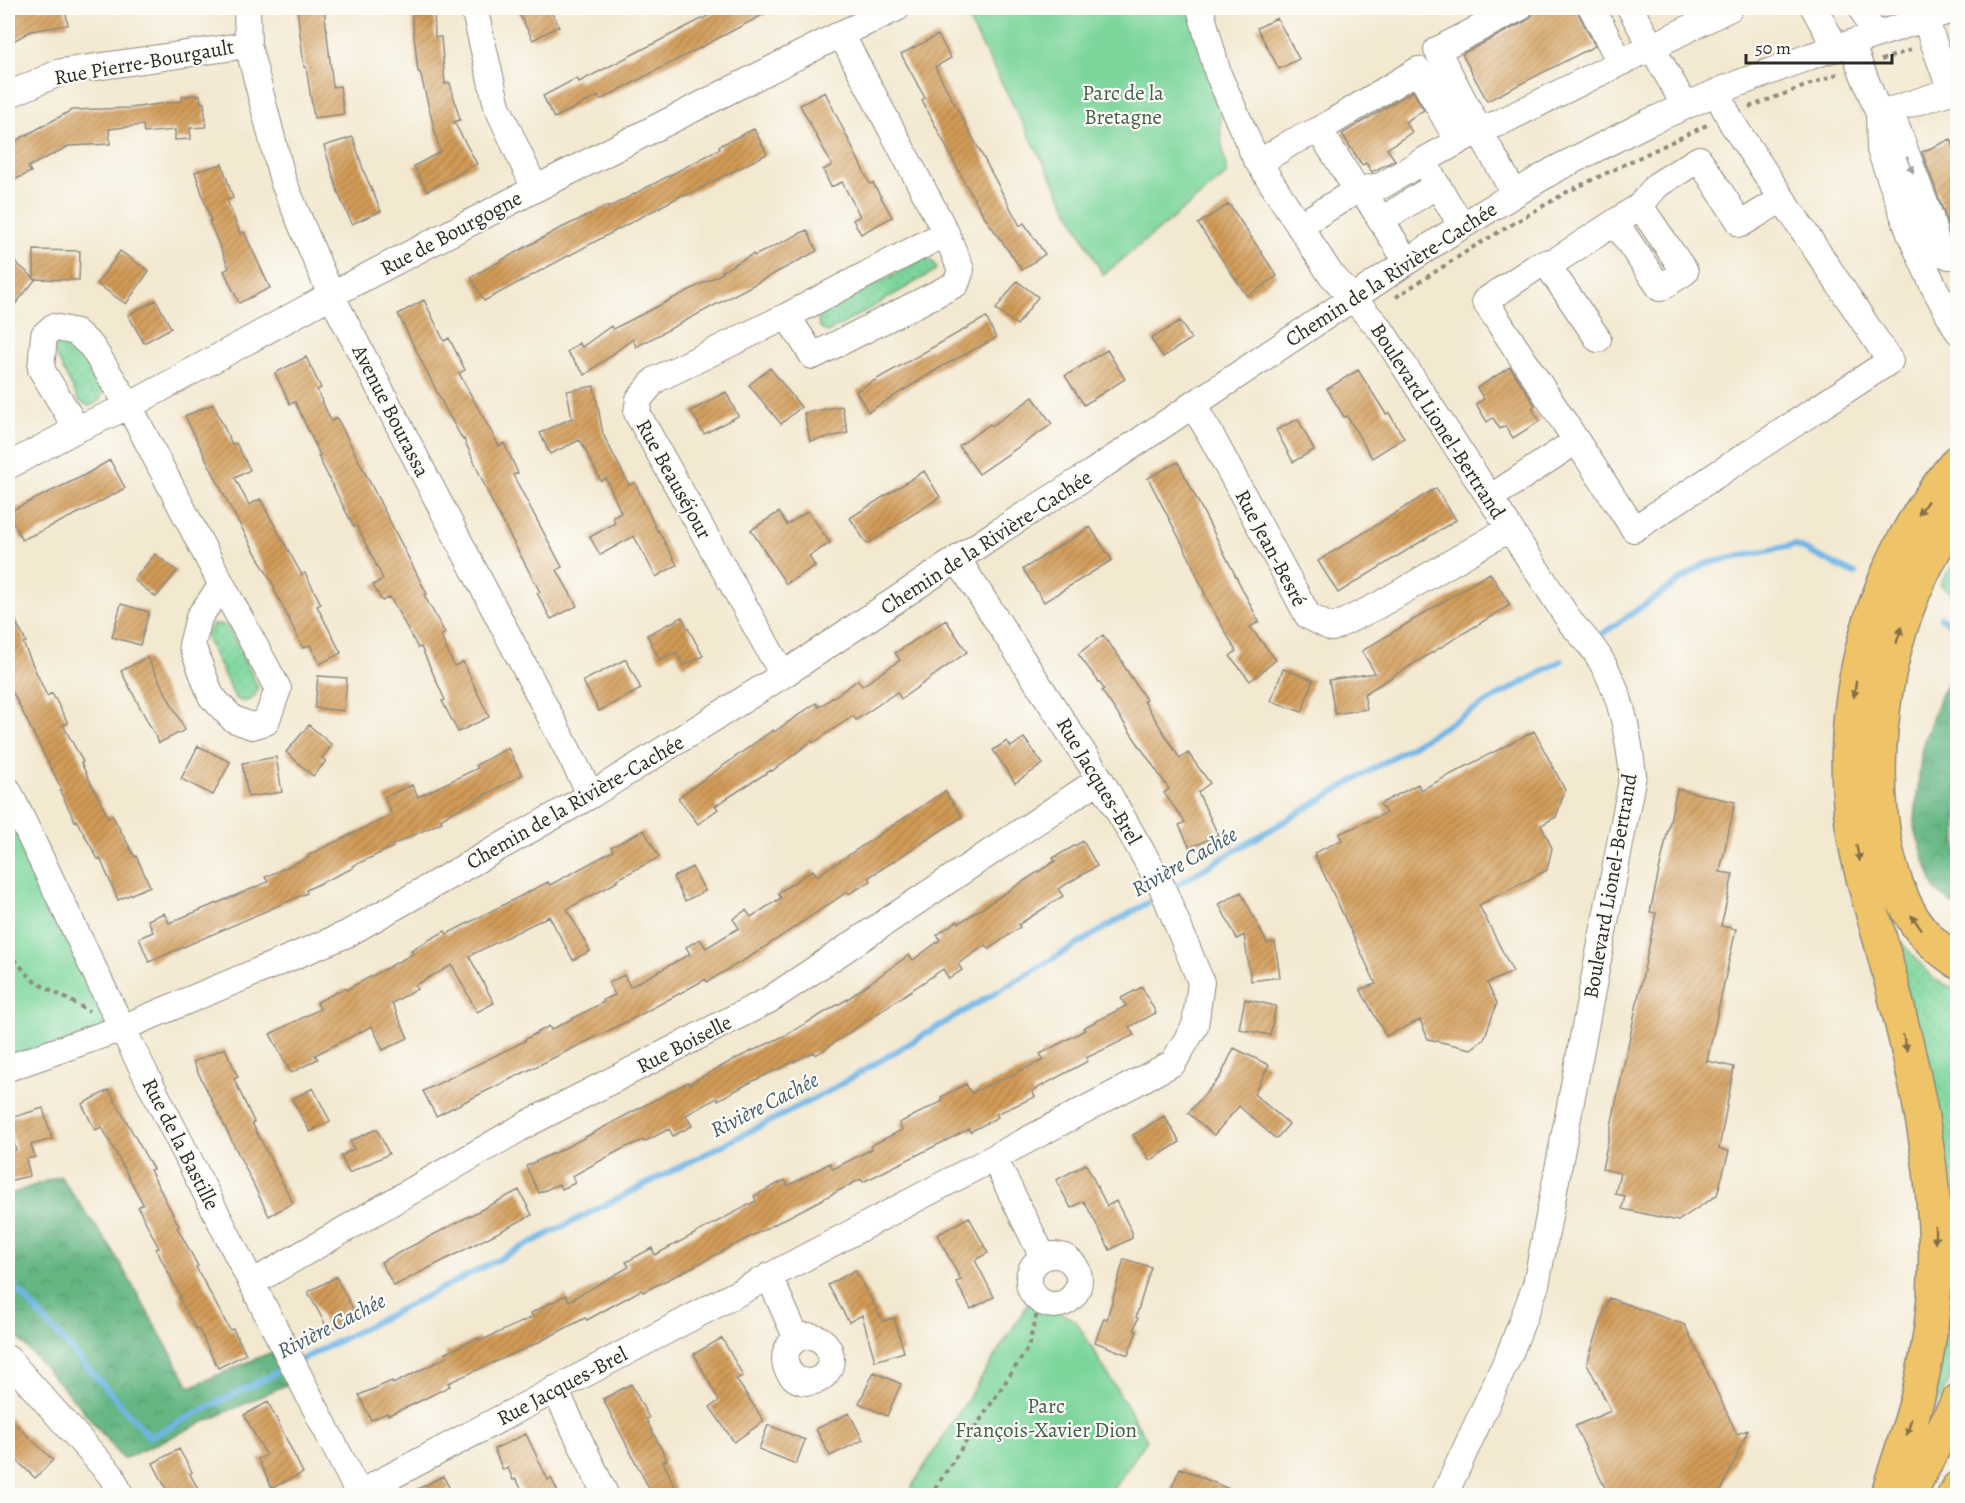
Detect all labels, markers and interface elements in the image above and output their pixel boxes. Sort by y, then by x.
scale bar [1746,27,1892,65]
street label: Rue Pierre-Bourgault [52,32,236,92]
text: 50 m [1755,36,1791,60]
park label: Parc de la Bretagne [1082,79,1164,131]
one-way arrow [1906,156,1916,174]
street label: Rue de Bourgogne [375,184,527,282]
street label: Chemin de la Rivière-Cachée [1280,195,1502,353]
street label: Boulevard Lionel-Bertrand [1364,318,1512,525]
street label: Avenue Bourassa [345,339,437,482]
street label: Rue Beauséjour [630,414,718,544]
street label: Chemin de la Rivière-Cachée [875,463,1097,621]
street label: Rue Jean-Besré [1228,485,1314,611]
one-way arrow [1917,500,1928,516]
one-way arrow [1895,626,1904,644]
one-way arrow [1850,679,1859,698]
street label: Rue Jacques-Brel [1050,712,1148,850]
street label: Chemin de la Rivière-Cachée [461,728,689,876]
street label: Boulevard Lionel-Bertrand [1576,770,1644,1001]
water label: Rivière Cachée [1126,819,1243,904]
one-way arrow [1854,844,1863,863]
one-way arrow [1910,914,1922,930]
street label: Rue Boiselle [632,1008,736,1080]
one-way arrow [1901,1033,1910,1052]
water label: Rivière Cachée [705,1065,824,1145]
street label: Rue de la Bastille [136,1073,226,1215]
one-way arrow [1930,1225,1940,1244]
water label: Rivière Cachée [272,1286,391,1366]
street label: Rue Jacques-Brel [492,1340,632,1432]
park label: Parc François-Xavier Dion [955,1392,1137,1444]
one-way arrow [1904,1418,1914,1437]

